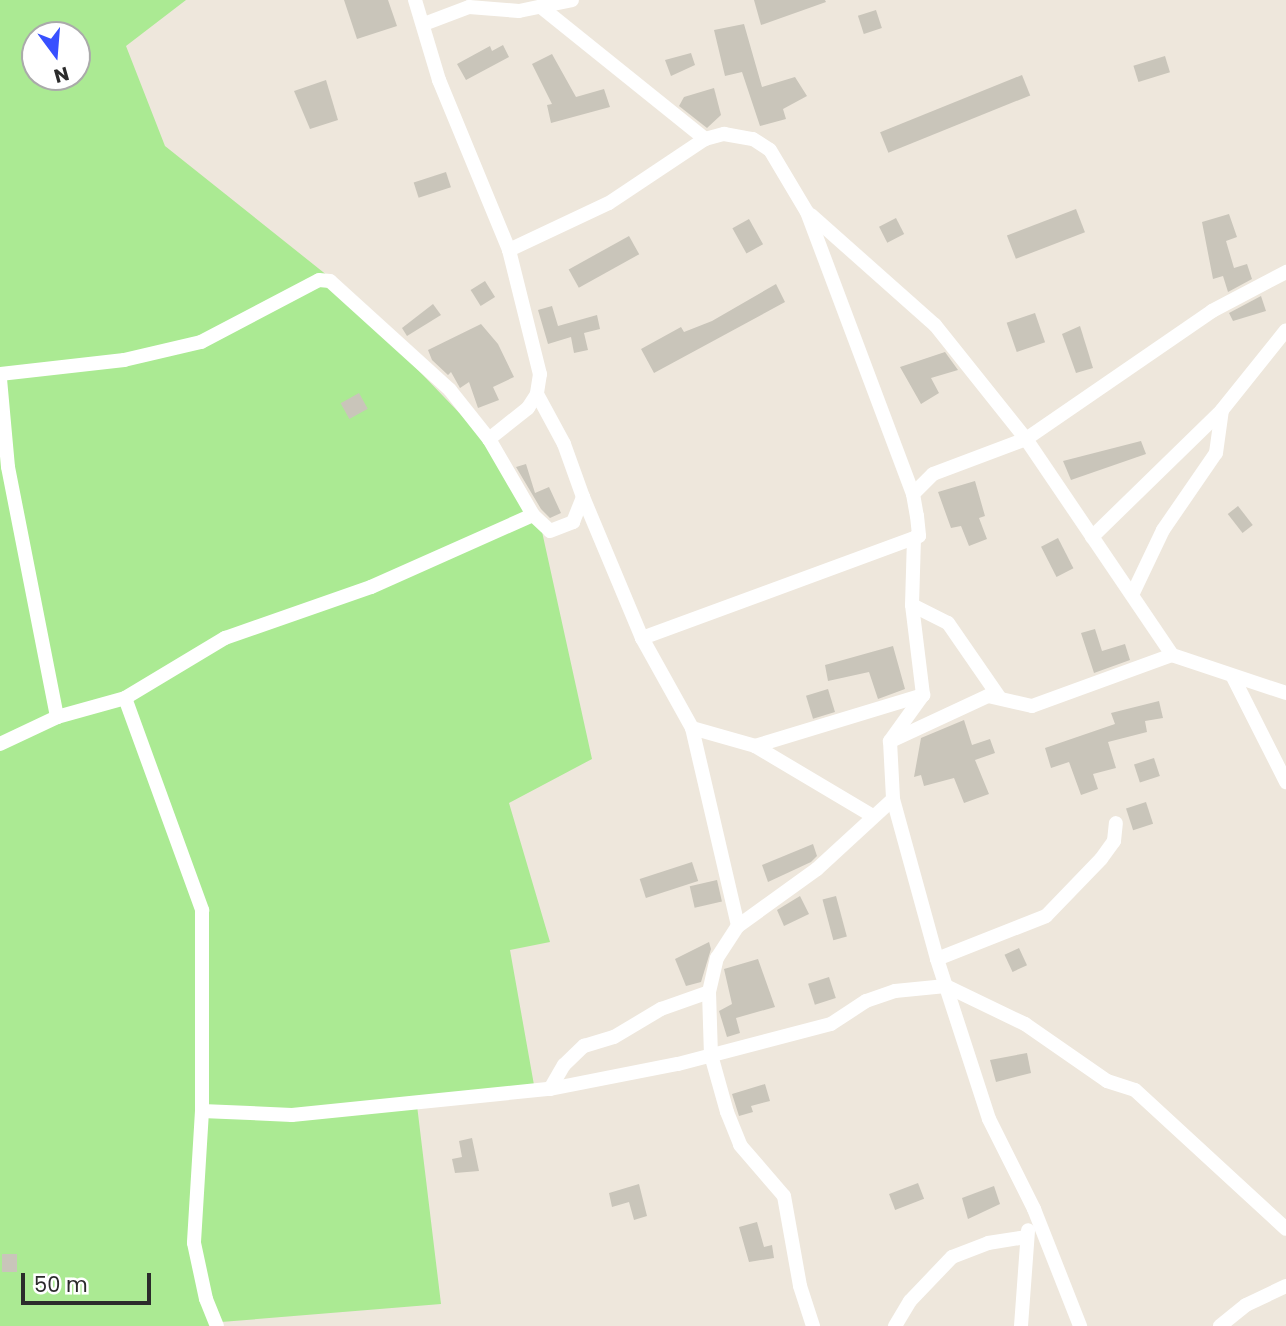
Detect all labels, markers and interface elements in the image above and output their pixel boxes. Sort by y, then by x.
north arrow [21,21,91,91]
text: N [51,60,72,90]
scale bar [24,1260,154,1304]
text: 50 m [34,1270,88,1299]

